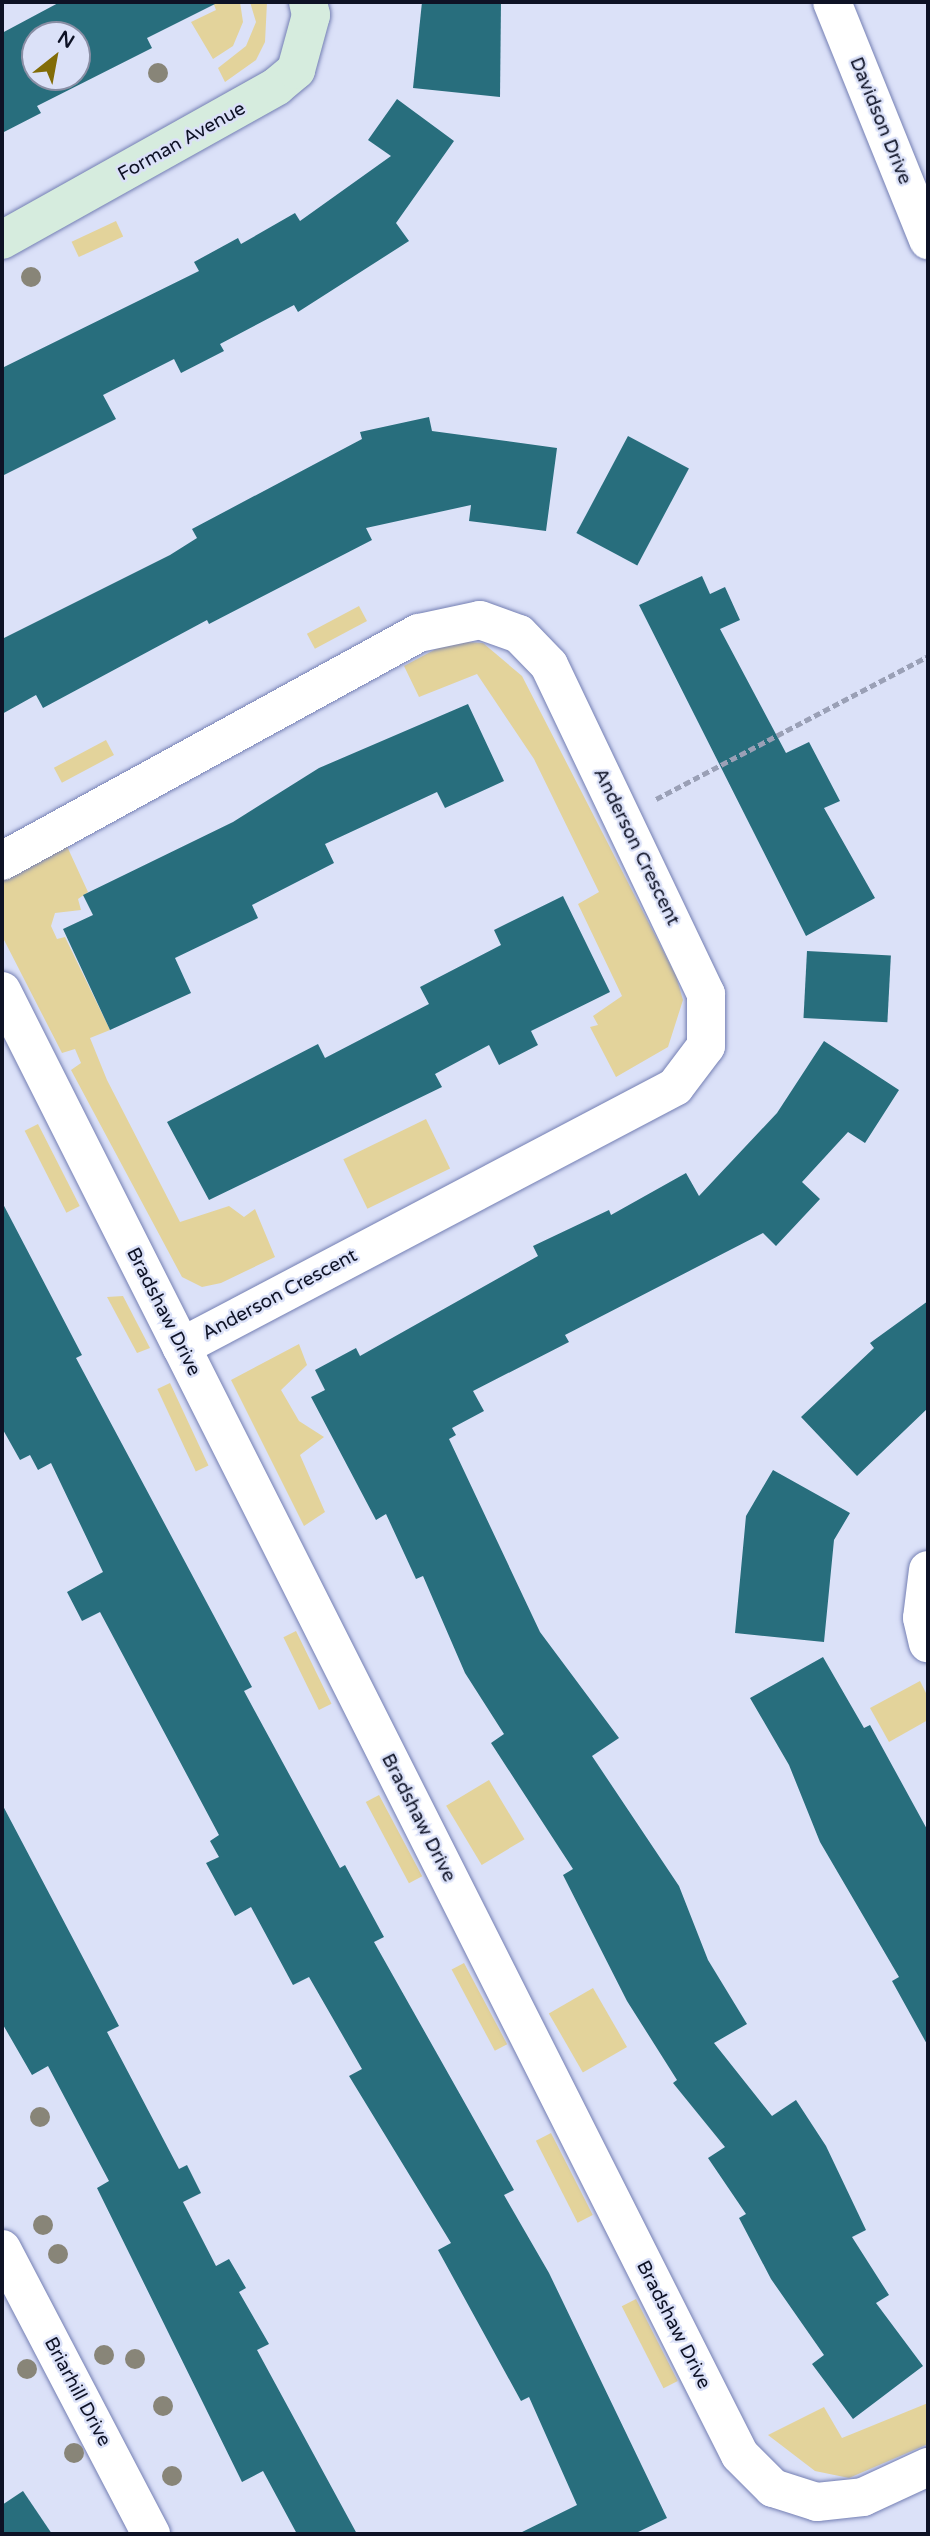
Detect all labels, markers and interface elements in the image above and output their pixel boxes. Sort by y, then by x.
north arrow [21,21,91,91]
text: N [54,26,78,53]
street label: Davidson Drive [844,54,916,188]
street label: Forman Avenue [114,98,250,186]
street label: Anderson Crescent [588,765,684,929]
street label: Bradshaw Drive [121,1244,205,1380]
street label: Anderson Crescent [199,1245,361,1345]
street label: Bradshaw Drive [376,1750,460,1886]
street label: Bradshaw Drive [631,2257,715,2393]
street label: Briarhill Drive [39,2333,115,2451]

